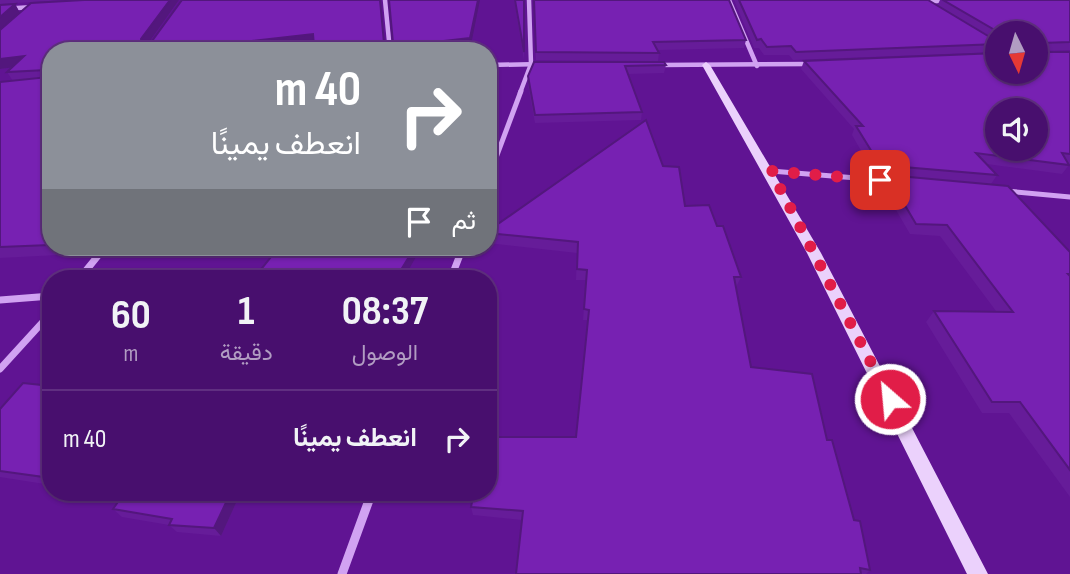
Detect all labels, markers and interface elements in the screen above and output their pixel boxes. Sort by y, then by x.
north arrow [985,21,1048,84]
map controls [985,21,1048,161]
text: 40 m [275,61,361,120]
icon: right [385,70,476,161]
button: sound [985,98,1048,161]
text: انعطف يمينًا [211,125,361,164]
pin [850,150,910,210]
icon: arrive [861,161,899,199]
icon: arrive [400,203,438,241]
text: ثم [452,206,476,237]
text: 1 [238,286,254,337]
text: 08:37 [342,286,428,337]
text: 60 [111,290,151,341]
text: دقيقة [220,339,273,367]
text: الوصول [352,339,418,367]
text: m [123,340,138,368]
position arrow [853,362,927,436]
icon: right [438,420,476,458]
text: انعطف يمينًا [293,423,417,454]
text: 40 m [63,424,106,455]

